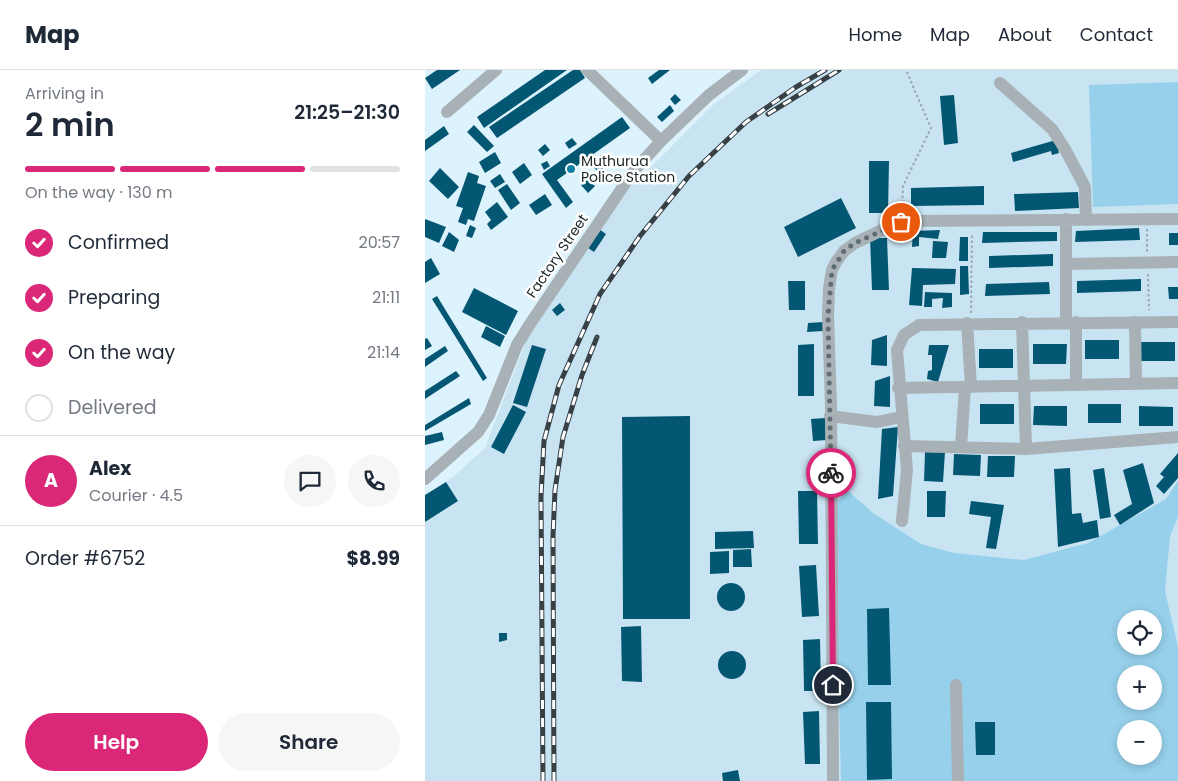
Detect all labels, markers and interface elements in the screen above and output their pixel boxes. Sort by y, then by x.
text: Map [25,18,80,51]
text: Home [848,22,902,47]
text: Map [930,22,970,47]
text: About [998,22,1052,47]
text: Contact [1080,22,1153,47]
text: Arriving in [25,82,104,105]
text: 21:25–21:30 [294,99,400,126]
text: 2 min [25,102,115,147]
place label: Muthurua Police Station [581,151,675,187]
marker: Muthurua Police Station [565,163,577,175]
text: On the way · 130 m [25,181,173,204]
pin [880,201,922,243]
icon: bag [887,208,915,236]
street label: Factory Street [522,210,592,302]
icon: check [25,229,53,257]
text: Confirmed [68,229,169,256]
text: 20:57 [359,231,400,254]
icon: check [25,284,53,312]
text: Preparing [68,284,160,311]
text: 21:11 [372,286,400,309]
icon: check [25,339,53,367]
text: On the way [68,339,175,366]
text: 21:14 [367,341,400,364]
text: Delivered [68,394,157,421]
courier [806,448,856,498]
text: Alex [89,455,131,482]
button: chat [284,455,336,507]
button: phone [348,455,400,507]
icon: bike [817,459,845,487]
text: A [44,467,58,494]
text: Courier · 4.5 [89,484,183,507]
text: Order #6752 [25,545,145,572]
text: $8.99 [346,545,400,572]
map controls [1117,610,1162,765]
button: locate [1117,610,1162,655]
pin [812,664,854,706]
button: + [1117,665,1162,710]
icon: home [819,671,847,699]
button: Help [25,713,208,771]
button: Share [218,713,400,771]
button: − [1117,720,1162,765]

